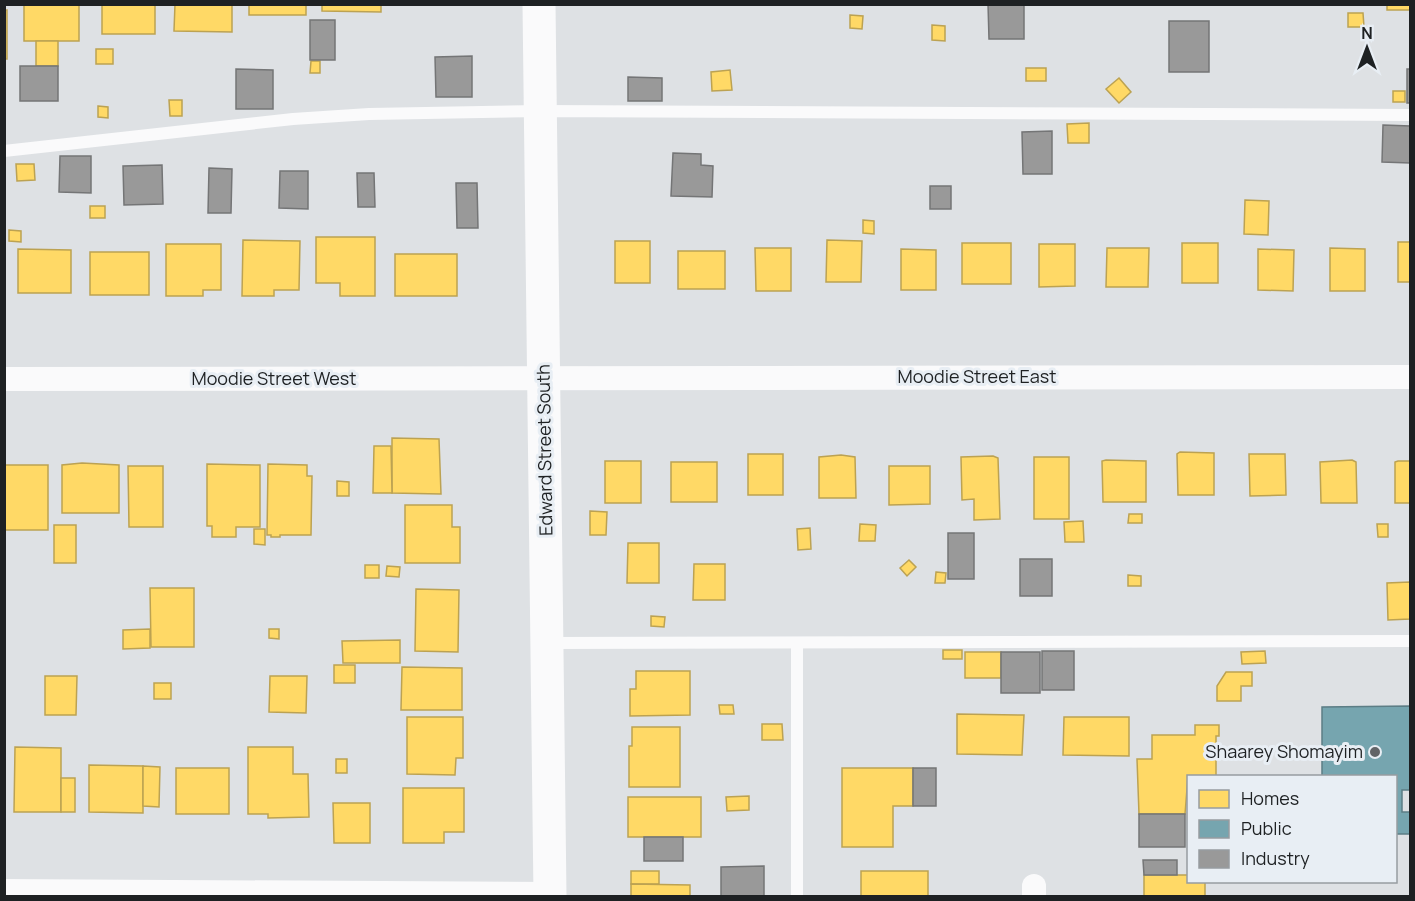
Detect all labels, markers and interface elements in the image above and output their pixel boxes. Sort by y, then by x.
north arrow [1337,18,1397,78]
text: N [1361,22,1373,44]
street label: Edward Street South [531,364,557,536]
street label: Moodie Street East [898,364,1056,388]
street label: Moodie Street West [192,366,356,390]
place label: Shaarey Shomayim [1205,739,1363,763]
marker: Shaarey Shomayim [1368,745,1382,759]
legend [1187,775,1397,883]
text: Homes [1241,786,1299,810]
text: Public [1241,816,1292,840]
text: Industry [1241,846,1310,870]

